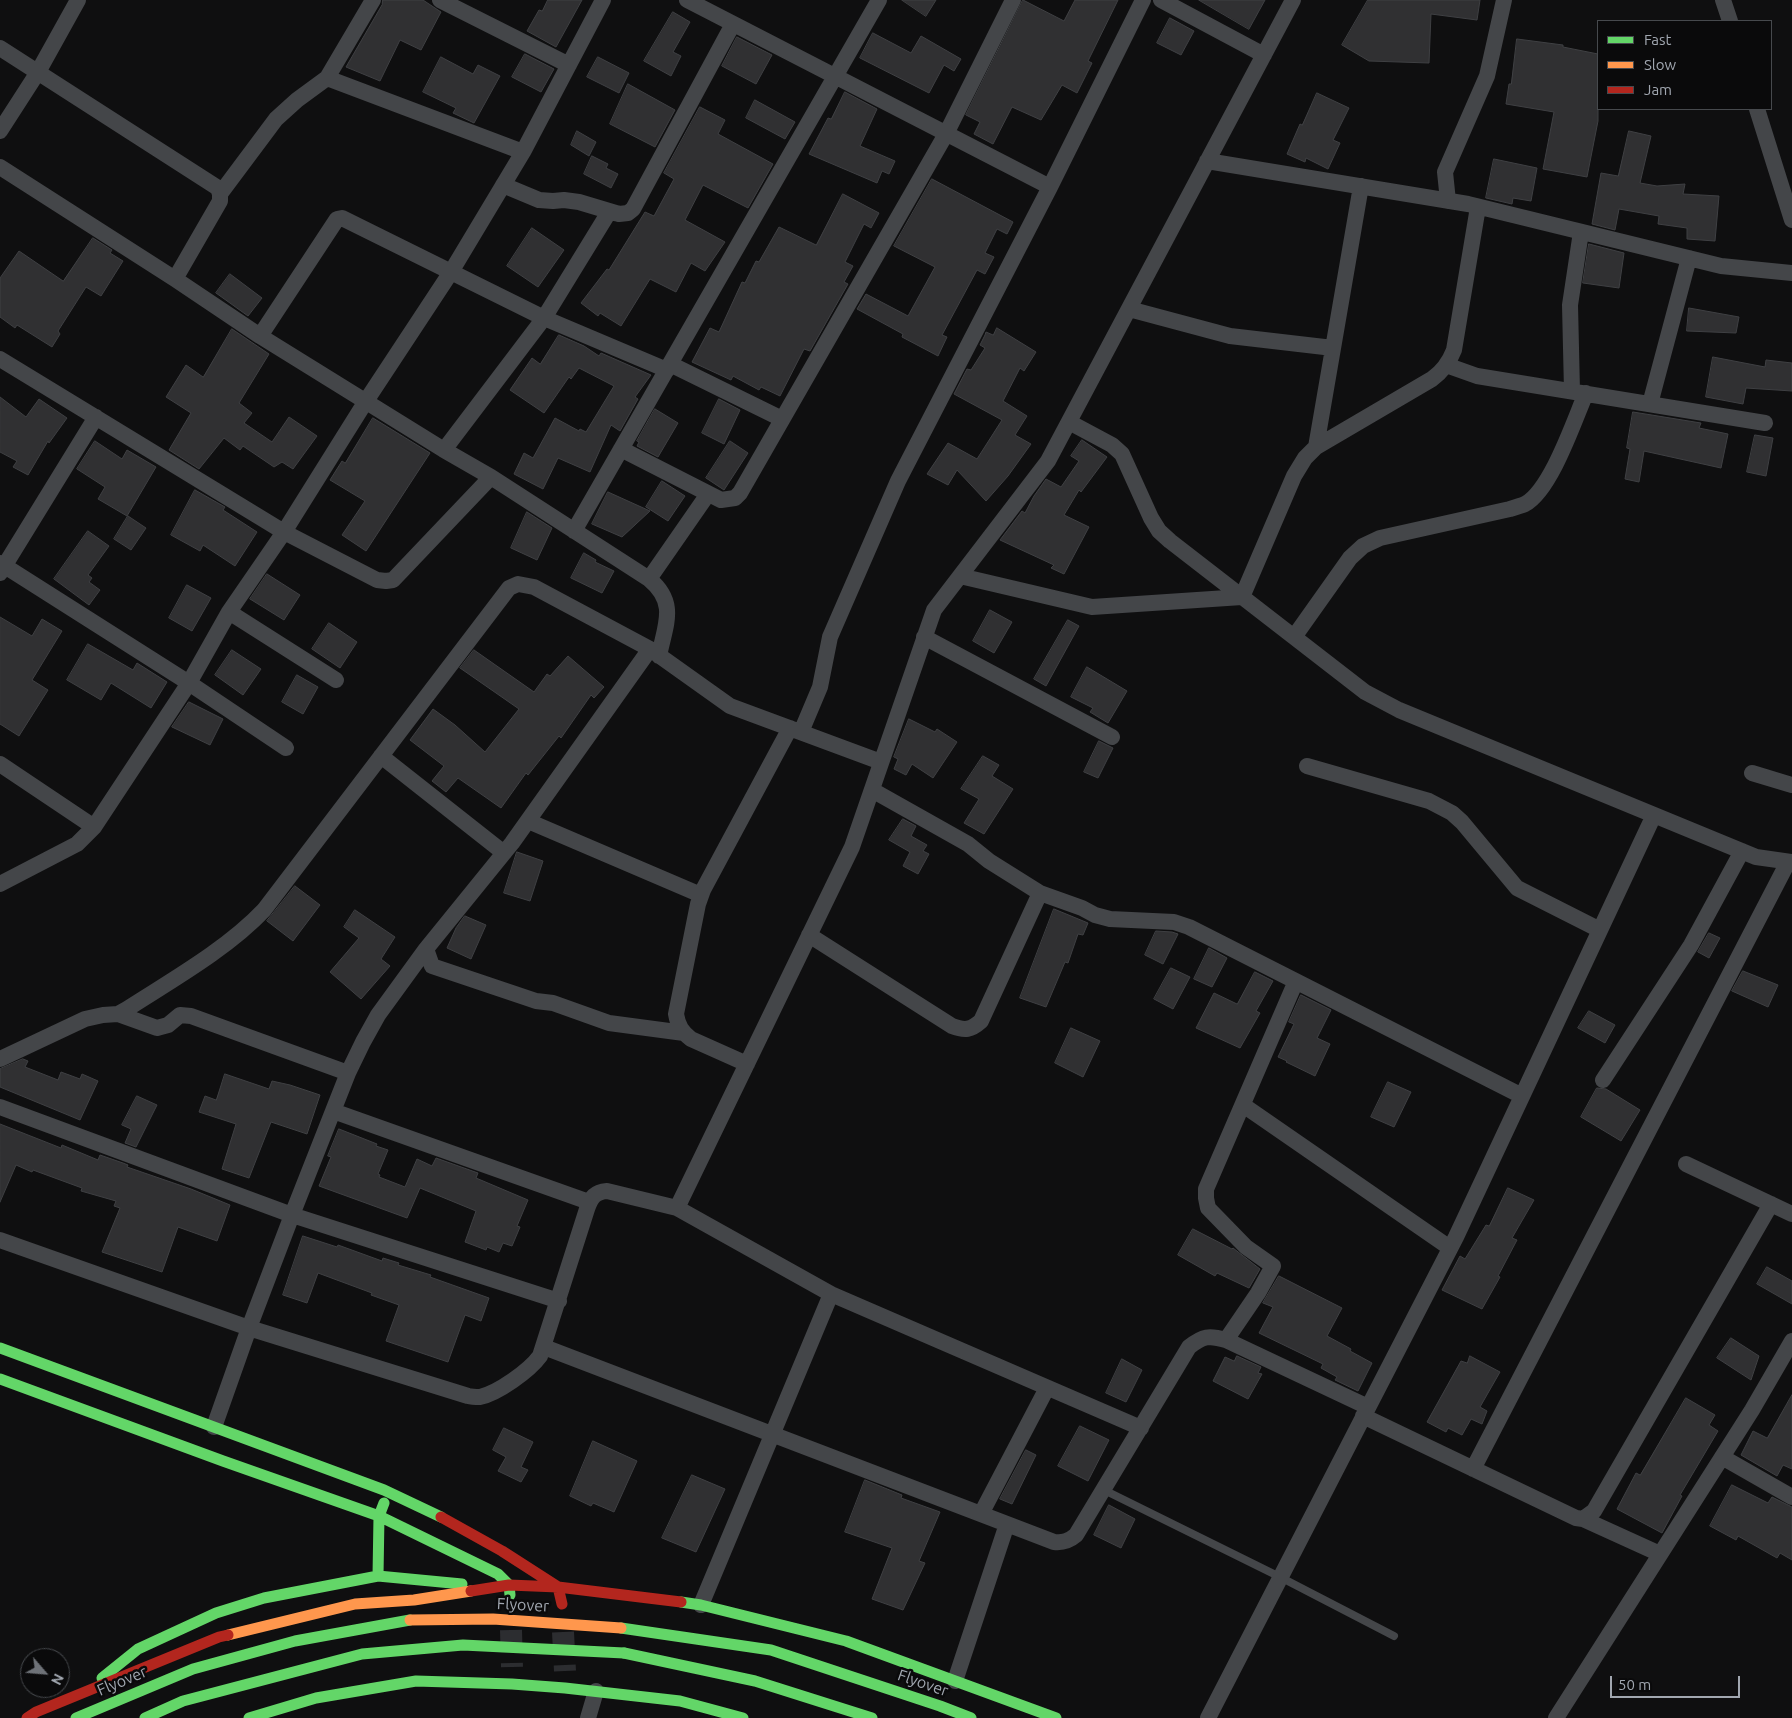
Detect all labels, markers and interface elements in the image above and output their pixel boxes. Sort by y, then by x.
legend [1597,20,1772,110]
text: Fast [1644,31,1671,48]
text: Slow [1644,56,1676,73]
text: Jam [1644,81,1672,98]
street label: Flyover [496,1594,550,1616]
north arrow [20,1648,70,1698]
street label: Flyover [94,1662,150,1700]
street label: Flyover [895,1665,951,1701]
scale bar [1612,1666,1742,1698]
text: N [48,1671,67,1688]
text: 50 m [1618,1676,1651,1693]

